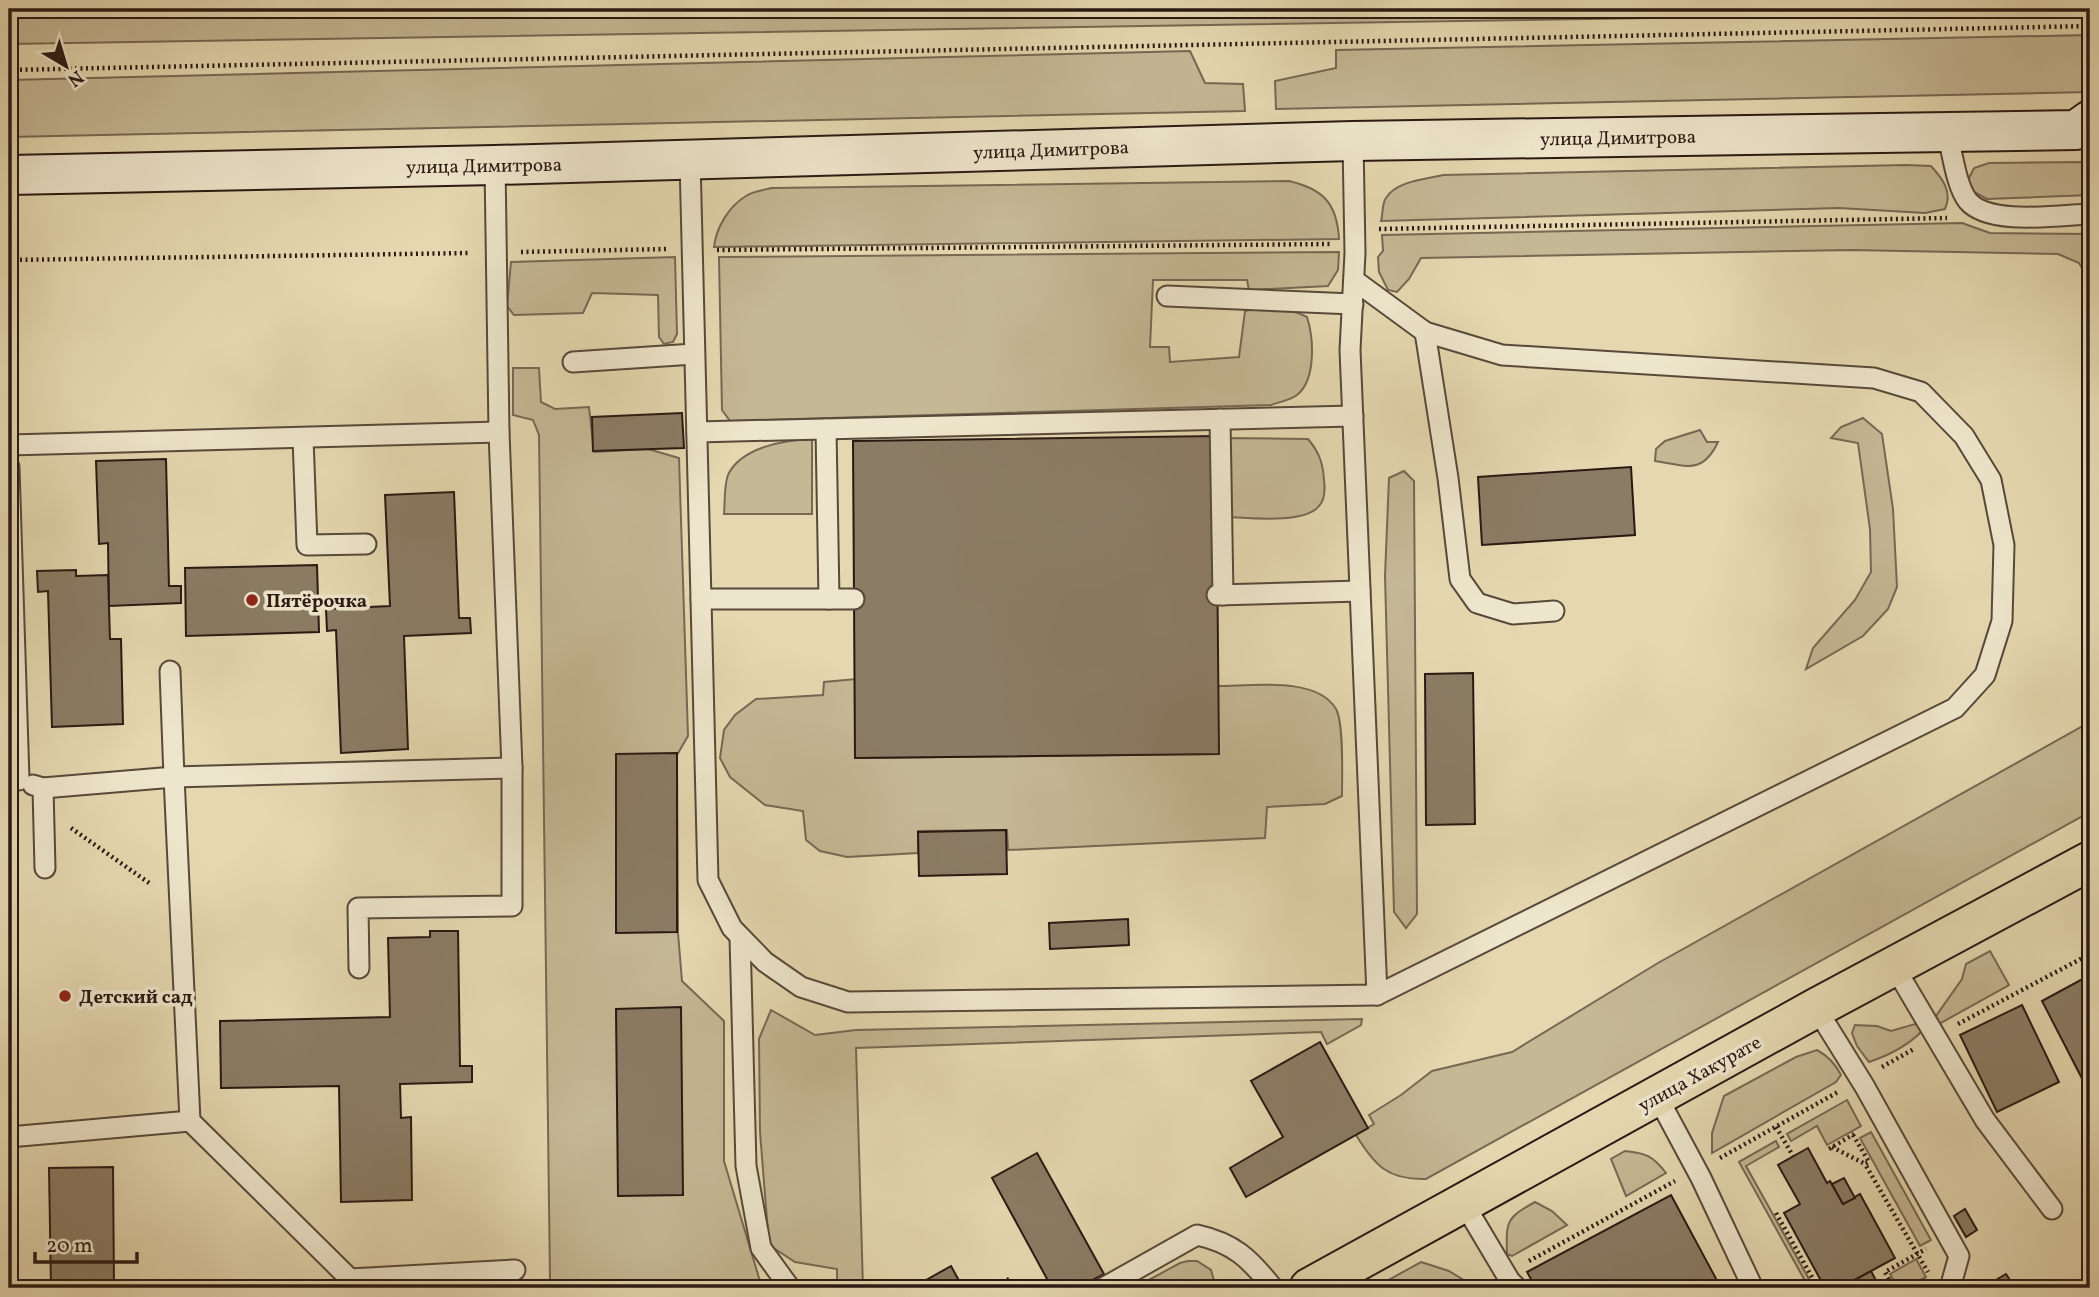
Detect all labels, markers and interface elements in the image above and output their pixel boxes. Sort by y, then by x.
north arrow [32,32,102,102]
text: N [62,63,89,92]
street label: улица Димитрова [1540,125,1696,153]
street label: улица Димитрова [973,135,1130,167]
street label: улица Димитрова [406,153,562,181]
place label: Пятёрочка [266,589,367,615]
marker: Пятёрочка [244,592,260,608]
place label: Детский сад [79,985,193,1011]
marker: Детский сад [57,988,73,1004]
street label: улица Хакурате [1634,1030,1766,1119]
scale bar [35,1220,136,1264]
text: 20 m [46,1232,92,1261]

